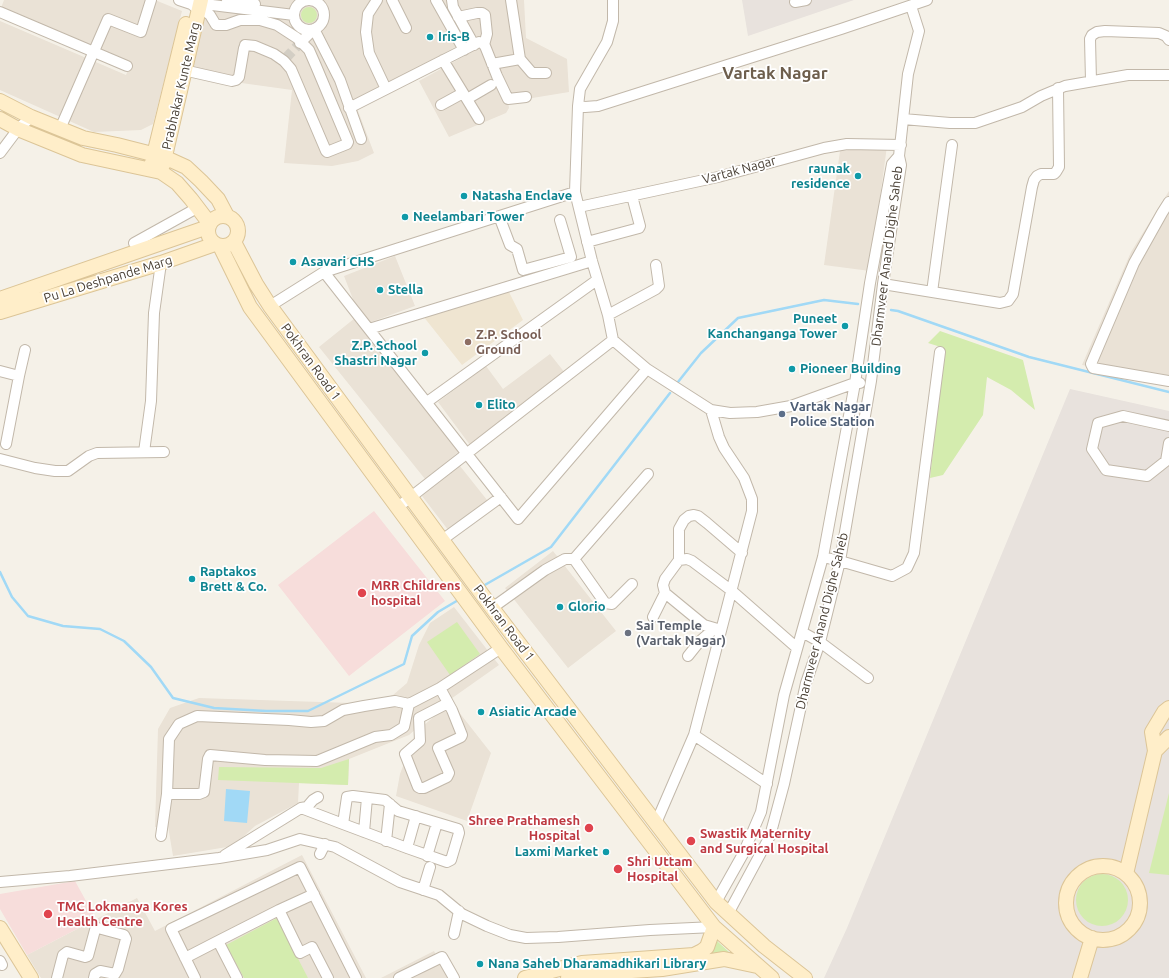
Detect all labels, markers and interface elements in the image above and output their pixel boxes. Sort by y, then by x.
street label: Prabhakar Kunte Marg [159,21,203,151]
place label: Iris-B [438,29,470,45]
marker: Iris-B [425,32,435,42]
district label: Vartak Nagar [722,63,828,83]
street label: Vartak Nagar [700,153,778,187]
place label: raunak residence [791,161,850,192]
street label: Dharmveer Anand Dighe Saheb [868,165,906,347]
marker: raunak residence [853,171,863,181]
place label: Natasha Enclave [472,188,572,204]
marker: Natasha Enclave [459,191,469,201]
place label: Neelambari Tower [413,209,524,225]
marker: Neelambari Tower [400,212,410,222]
street label: Pu La Deshpande Marg [42,252,174,306]
place label: Asavari CHS [301,254,374,270]
marker: Asavari CHS [288,257,298,267]
place label: Stella [388,282,423,298]
marker: Stella [375,285,385,295]
place label: Puneet Kanchanganga Tower [708,311,837,342]
street label: Pokhran Road 1 [278,320,344,404]
marker: Puneet Kanchanganga Tower [840,321,850,331]
place label: Z.P. School Ground [476,327,541,358]
marker: Z.P. School Ground [463,337,473,347]
place label: Z.P. School Shastri Nagar [334,338,417,369]
marker: Z.P. School Shastri Nagar [420,348,430,358]
place label: Pioneer Building [800,361,901,377]
marker: Pioneer Building [787,364,797,374]
place label: Elito [487,397,516,413]
place label: Vartak Nagar Police Station [790,399,875,430]
marker: Elito [474,400,484,410]
marker: Vartak Nagar Police Station [777,409,787,419]
street label: Dharmveer Anand Dighe Saheb [792,531,852,711]
place label: Raptakos Brett & Co. [200,564,267,595]
marker: Raptakos Brett & Co. [187,574,197,584]
place label: MRR Childrens hospital [371,578,460,609]
street label: Pokhran Road 1 [470,582,538,664]
marker: MRR Childrens hospital [356,587,368,599]
place label: Glorio [568,599,606,615]
marker: Glorio [555,602,565,612]
place label: Sai Temple (Vartak Nagar) [636,618,726,649]
marker: Sai Temple (Vartak Nagar) [623,628,633,638]
place label: Asiatic Arcade [489,704,577,720]
marker: Asiatic Arcade [476,707,486,717]
place label: Shree Prathamesh Hospital [468,813,580,844]
marker: Shree Prathamesh Hospital [583,822,595,834]
place label: Swastik Maternity and Surgical Hospital [700,826,828,857]
marker: Swastik Maternity and Surgical Hospital [685,835,697,847]
place label: Laxmi Market [515,844,598,860]
marker: Laxmi Market [601,847,611,857]
place label: Shri Uttam Hospital [627,854,692,885]
marker: Shri Uttam Hospital [612,863,624,875]
place label: TMC Lokmanya Kores Health Centre [57,899,188,930]
marker: TMC Lokmanya Kores Health Centre [42,908,54,920]
place label: Nana Saheb Dharamadhikari Library [488,956,707,972]
marker: Nana Saheb Dharamadhikari Library [475,959,485,969]

